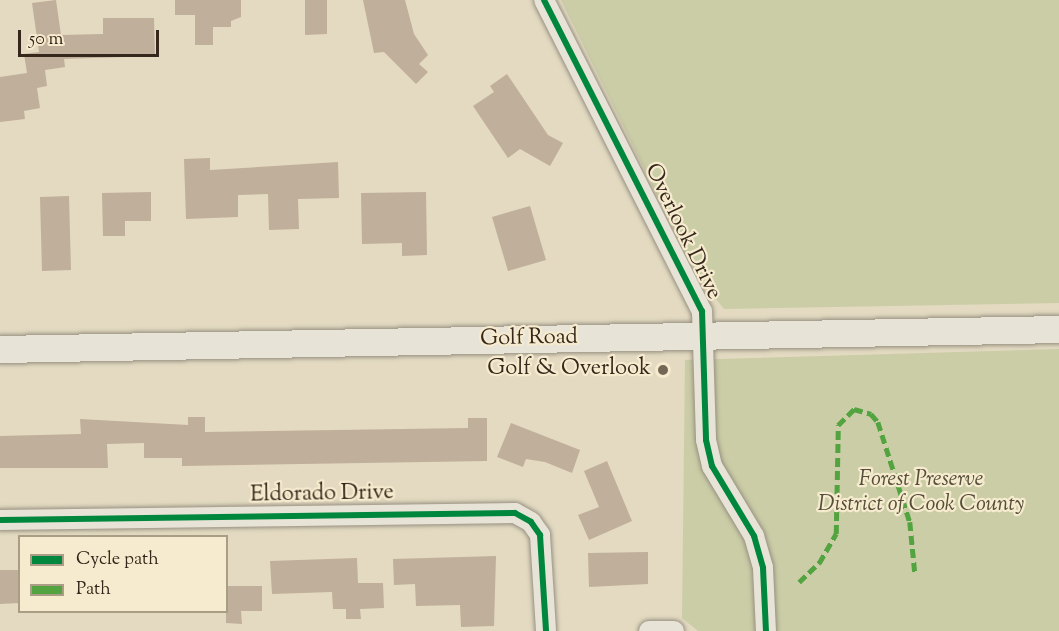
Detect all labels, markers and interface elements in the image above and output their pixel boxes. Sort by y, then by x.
scale bar [21,18,162,56]
text: 50 m [29,27,63,53]
street label: Overlook Drive [638,160,726,304]
street label: Golf Road [480,325,578,353]
place label: Golf & Overlook [487,357,651,383]
marker: Golf & Overlook [656,363,670,377]
park label: Forest Preserve District of Cook County [818,467,1024,518]
street label: Eldorado Drive [250,481,394,509]
legend [18,535,228,613]
text: Cycle path [76,547,159,573]
text: Path [76,577,111,603]

